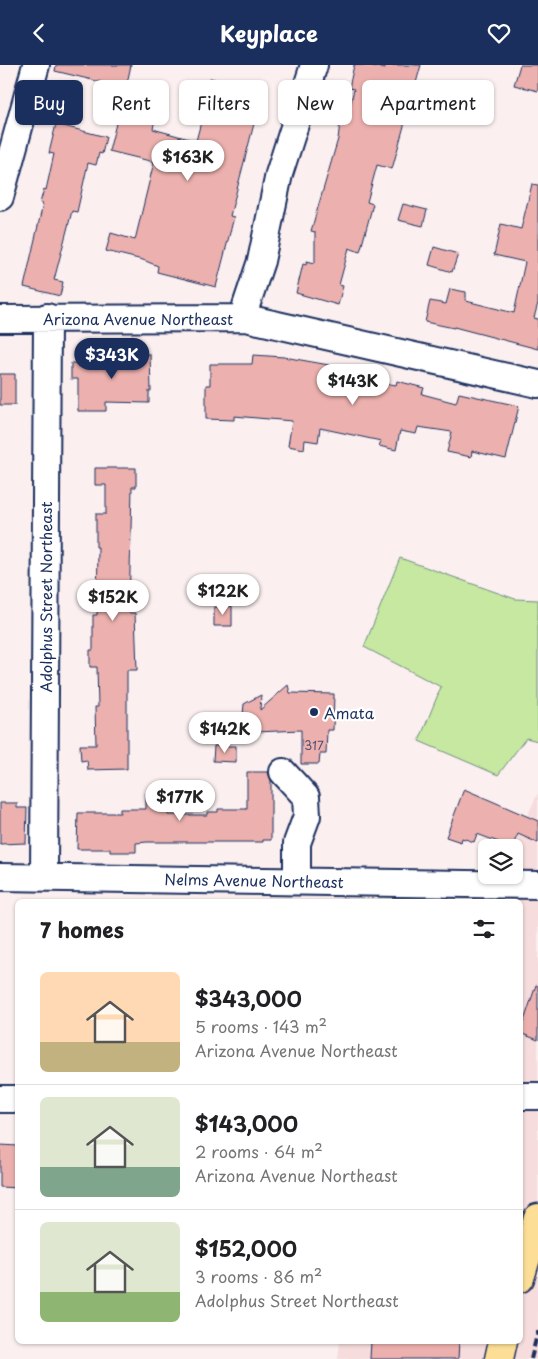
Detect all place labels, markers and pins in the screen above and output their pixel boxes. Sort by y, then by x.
pin: $163K [153,139,223,182]
pin: $343K [77,337,147,380]
pin: $143K [318,363,388,406]
pin: $122K [188,573,258,616]
pin: $152K [78,579,148,622]
place label: Amata [324,701,375,724]
marker: Amata [308,706,320,718]
pin: $142K [190,711,260,754]
pin: $177K [145,779,215,822]

